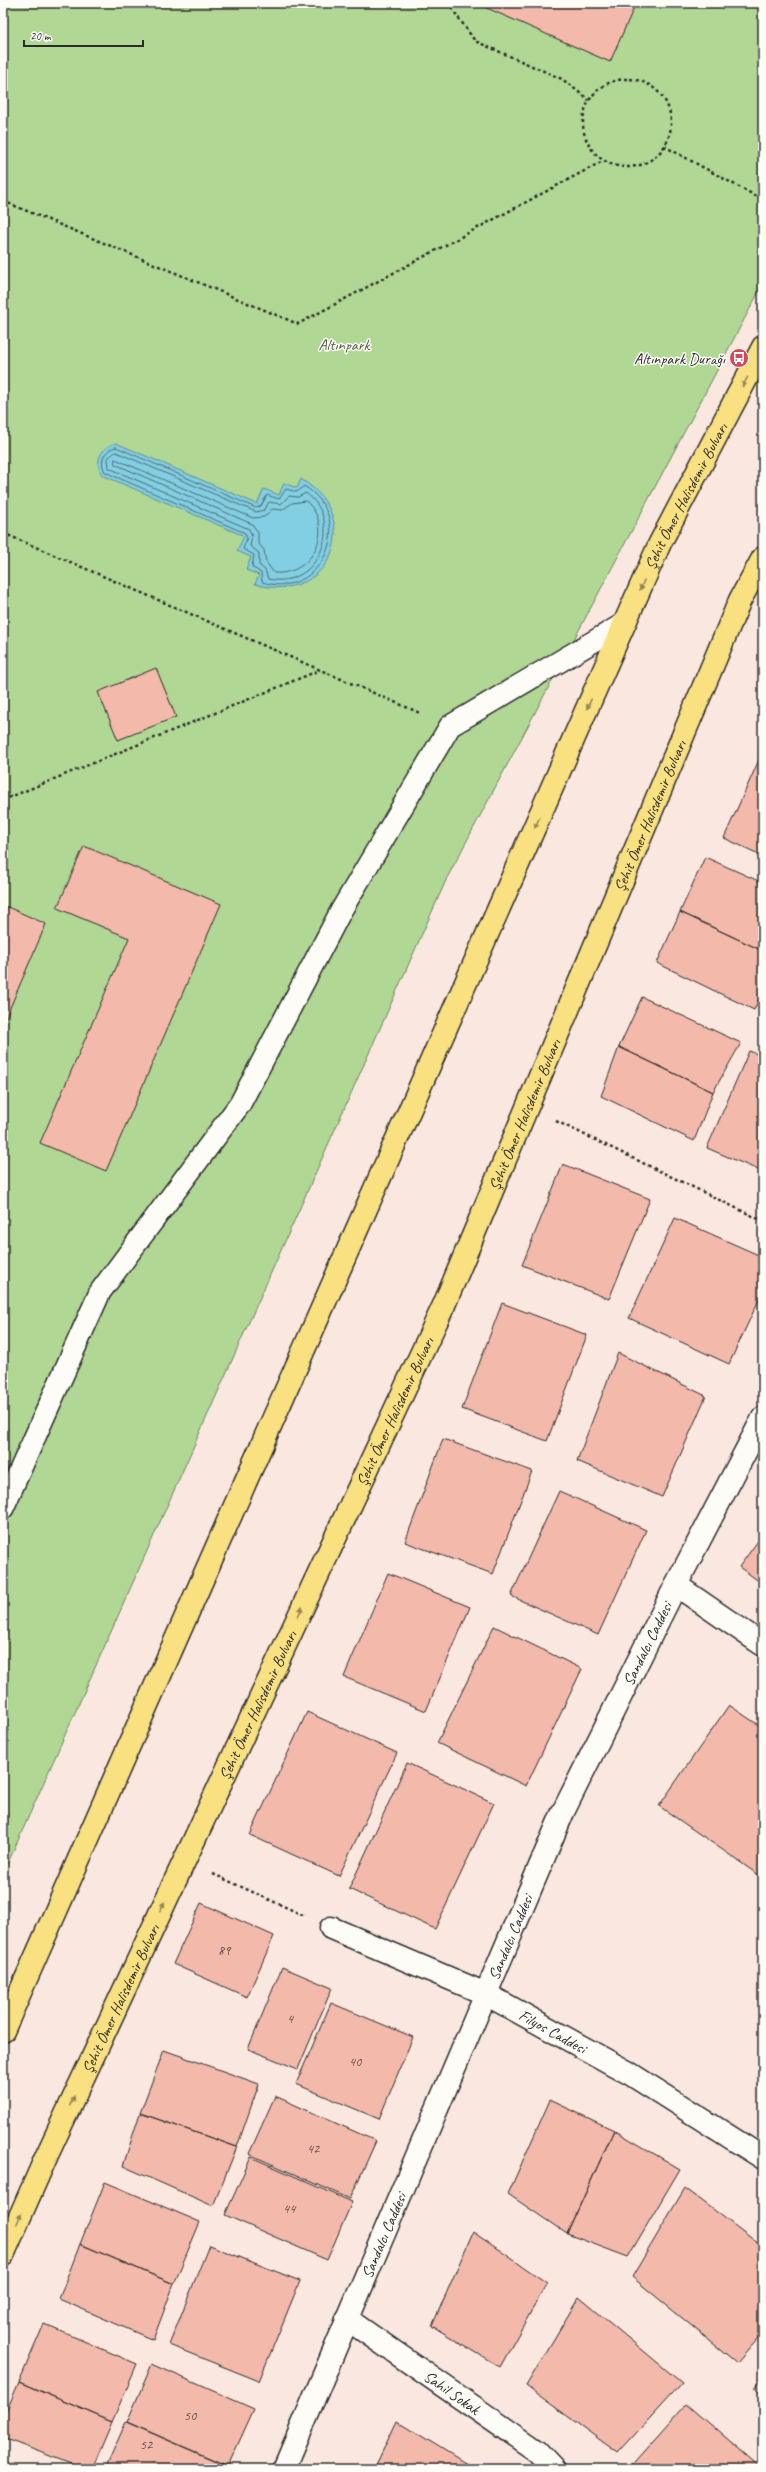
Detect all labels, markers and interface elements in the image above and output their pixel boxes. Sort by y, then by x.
scale bar [24,22,143,48]
text: 20 m [30,28,52,44]
park label: Altınpark [319,335,371,355]
bus stop icon: Altınpark Durağı [728,347,750,369]
place label: Altınpark Durağı [634,349,726,369]
one-way arrow [742,376,748,387]
street label: Şehit Ömer Halisdemir Bulvarı [641,419,733,573]
one-way arrow [638,579,644,591]
one-way arrow [586,698,592,709]
street label: Şehit Ömer Halisdemir Bulvarı [610,737,691,895]
one-way arrow [534,817,540,828]
street label: Şehit Ömer Halisdemir Bulvarı [484,1035,566,1193]
street label: Şehit Ömer Halisdemir Bulvarı [352,1333,439,1489]
street label: Sandalcı Caddesi [619,1597,678,1689]
one-way arrow [297,1606,303,1617]
street label: Şehit Ömer Halisdemir Bulvarı [215,1627,302,1783]
street label: Sandalcı Caddesi [484,1890,539,1983]
one-way arrow [159,1901,165,1913]
street label: Şehit Ömer Halisdemir Bulvarı [78,1920,165,2077]
house number: 89 [218,1942,232,1959]
street label: Filyos Caddesi [515,2005,591,2059]
house number: 4 [287,2010,295,2027]
house number: 40 [349,2053,363,2070]
one-way arrow [69,2095,75,2106]
house number: 42 [307,2140,321,2157]
street label: Sandalcı Caddesi [357,2188,412,2281]
house number: 44 [283,2200,297,2217]
one-way arrow [16,2213,22,2225]
street label: Sahil Sokak [420,2366,484,2420]
house number: 50 [184,2407,198,2424]
house number: 52 [140,2436,154,2453]

